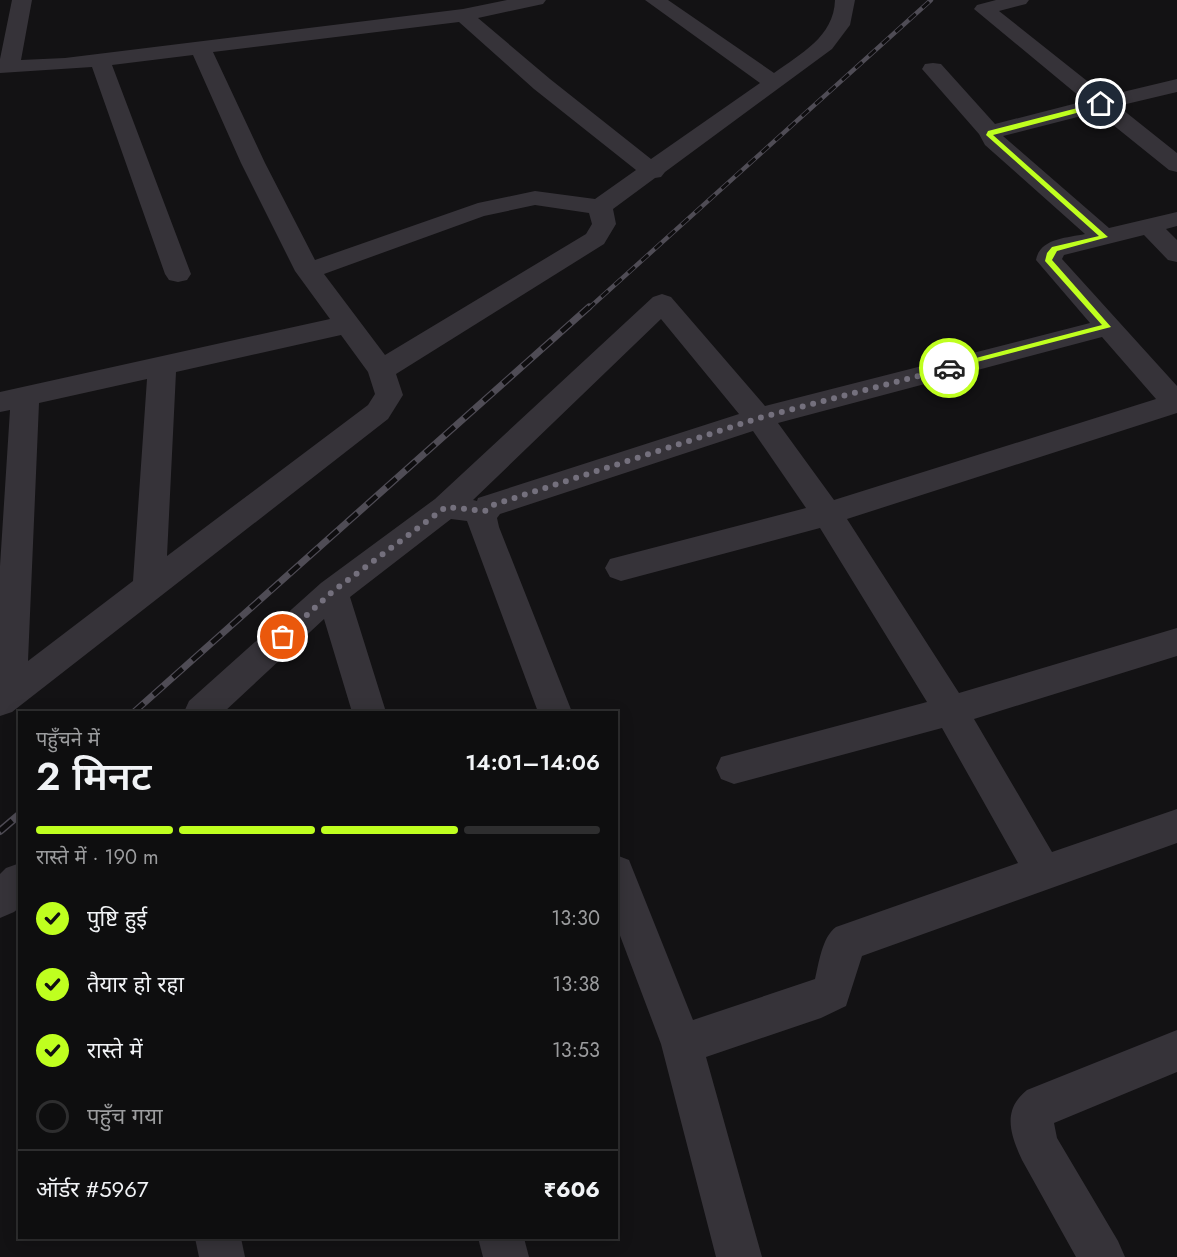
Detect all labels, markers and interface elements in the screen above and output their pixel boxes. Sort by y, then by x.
pin [1075,78,1126,129]
icon: home [1084,87,1117,120]
courier [919,338,979,398]
icon: car [933,352,966,385]
pin [257,611,308,662]
icon: bag [266,620,299,653]
text: पहुँचने में [36,725,100,754]
text: 14:01–14:06 [465,746,600,778]
text: 2 मिनट [36,748,151,805]
text: रास्ते में · 190 m [36,843,159,872]
icon: check [36,902,69,935]
text: पुष्टि हुई [87,902,147,934]
text: 13:30 [551,904,600,933]
icon: check [36,968,69,1001]
text: तैयार हो रहा [87,968,184,1000]
text: 13:38 [552,970,600,999]
icon: check [36,1034,69,1067]
text: रास्ते में [87,1034,143,1066]
text: 13:53 [552,1036,600,1065]
text: पहुँच गया [87,1100,163,1132]
text: ऑर्डर #5967 [36,1173,149,1205]
text: ₹606 [543,1173,600,1205]

